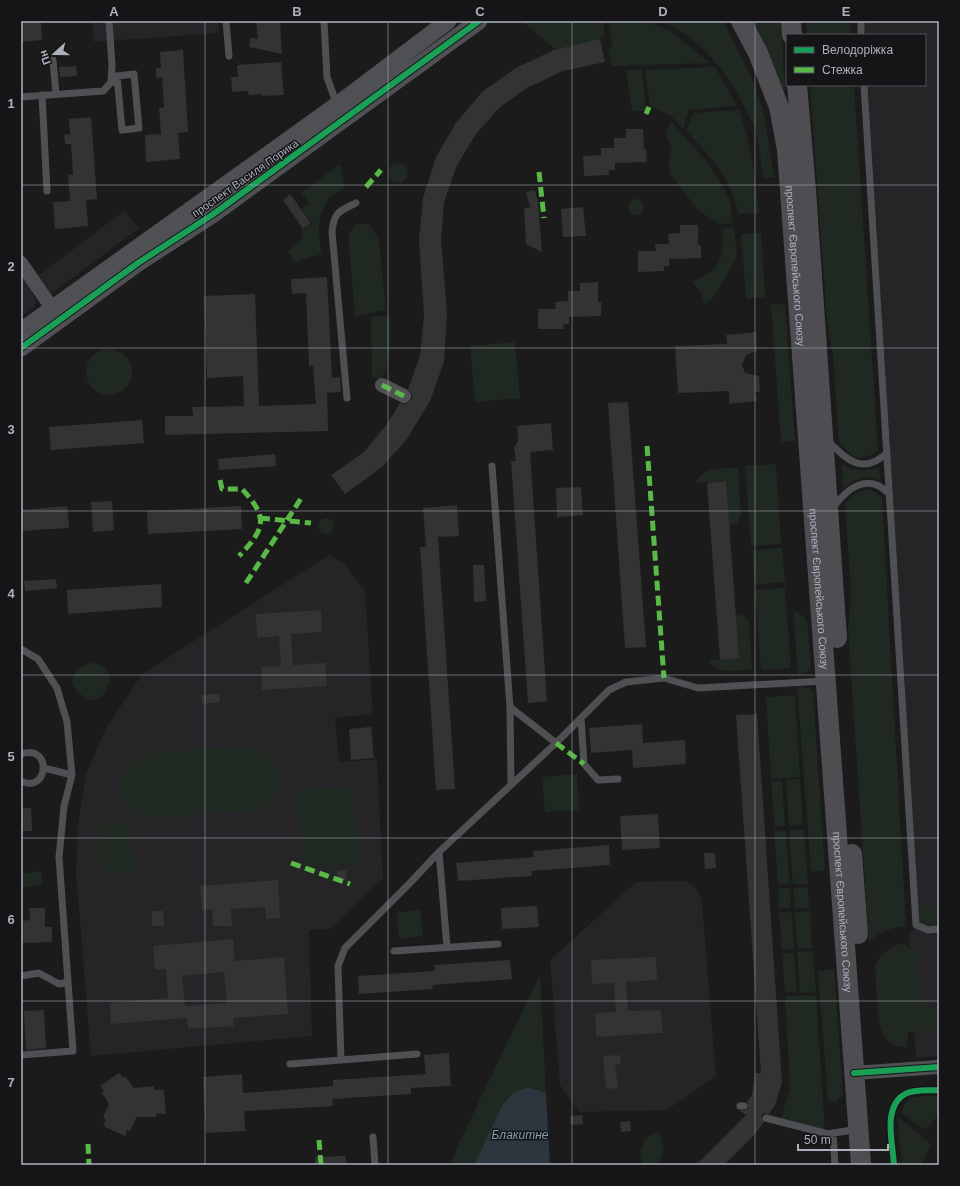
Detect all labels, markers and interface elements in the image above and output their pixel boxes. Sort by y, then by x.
text: A [109,4,119,19]
text: B [292,4,302,19]
text: C [475,4,485,19]
text: D [658,4,668,19]
text: E [842,4,851,19]
north arrow [34,34,74,74]
legend [786,34,926,86]
text: Велодоріжка [822,43,893,57]
text: Пн [36,49,53,67]
text: Стежка [822,63,863,77]
text: 1 [7,96,15,111]
street label: проспект Василя Порика [190,136,301,219]
street label: проспект Європейського Союзу [784,185,807,347]
text: 2 [7,259,15,274]
text: 3 [7,422,15,437]
street label: проспект Європейського Союзу [807,508,831,670]
text: 4 [7,586,15,601]
text: 5 [7,749,15,764]
street label: проспект Європейського Союзу [831,831,854,993]
text: 6 [7,912,15,927]
text: 7 [7,1075,15,1090]
scale bar [798,1126,888,1152]
water label: Блакитне [492,1128,549,1142]
text: 50 m [804,1133,831,1147]

